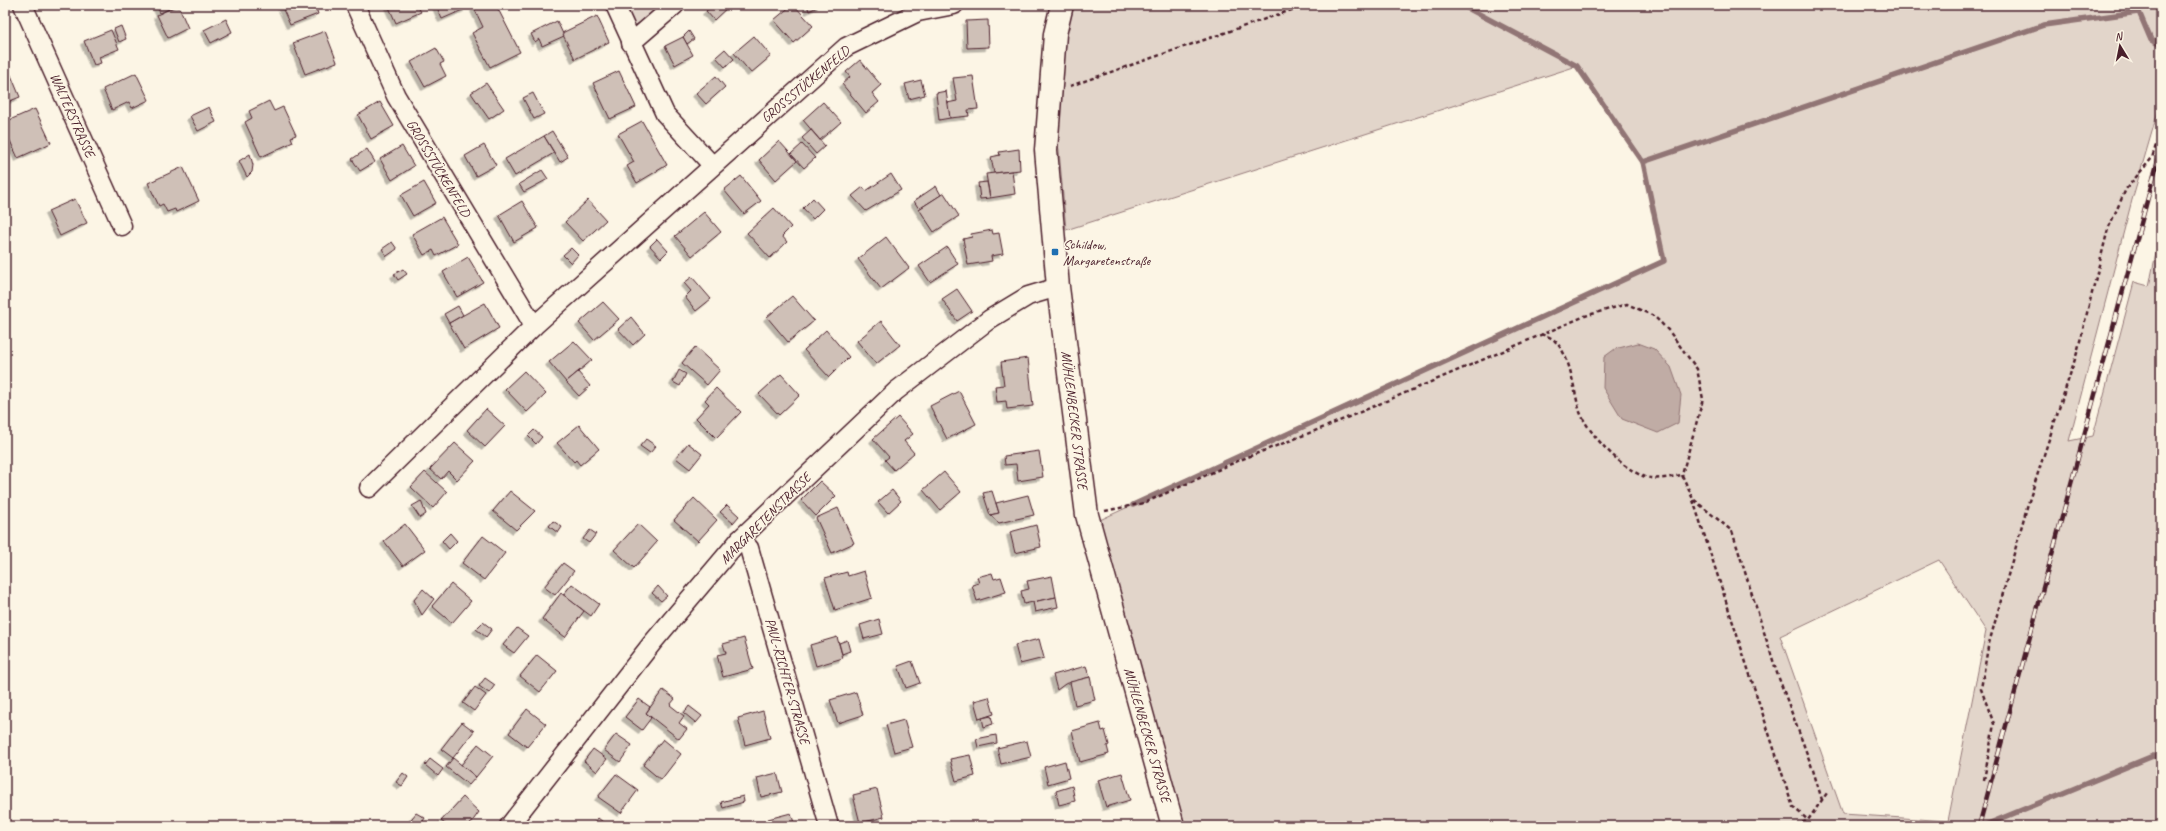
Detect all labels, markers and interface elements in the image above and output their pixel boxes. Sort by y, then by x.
north arrow [2100,26,2140,66]
text: N [2114,28,2125,44]
street label: GROSSSTÜCKENFELD [758,41,855,126]
street label: WALTERSTRASSE [46,70,99,161]
street label: GROSSSTÜCKENFELD [403,117,475,222]
place label: Schildow, Margaretenstraße [1063,236,1152,269]
marker: Schildow, Margaretenstraße [1050,247,1060,257]
street label: MÜHLENBECKER STRASSE [1058,350,1092,493]
street label: MARGARETENSTRASSE [716,468,816,567]
street label: PAUL-RICHTER-STRASSE [761,616,814,748]
street label: MÜHLENBECKER STRASSE [1120,666,1176,807]

